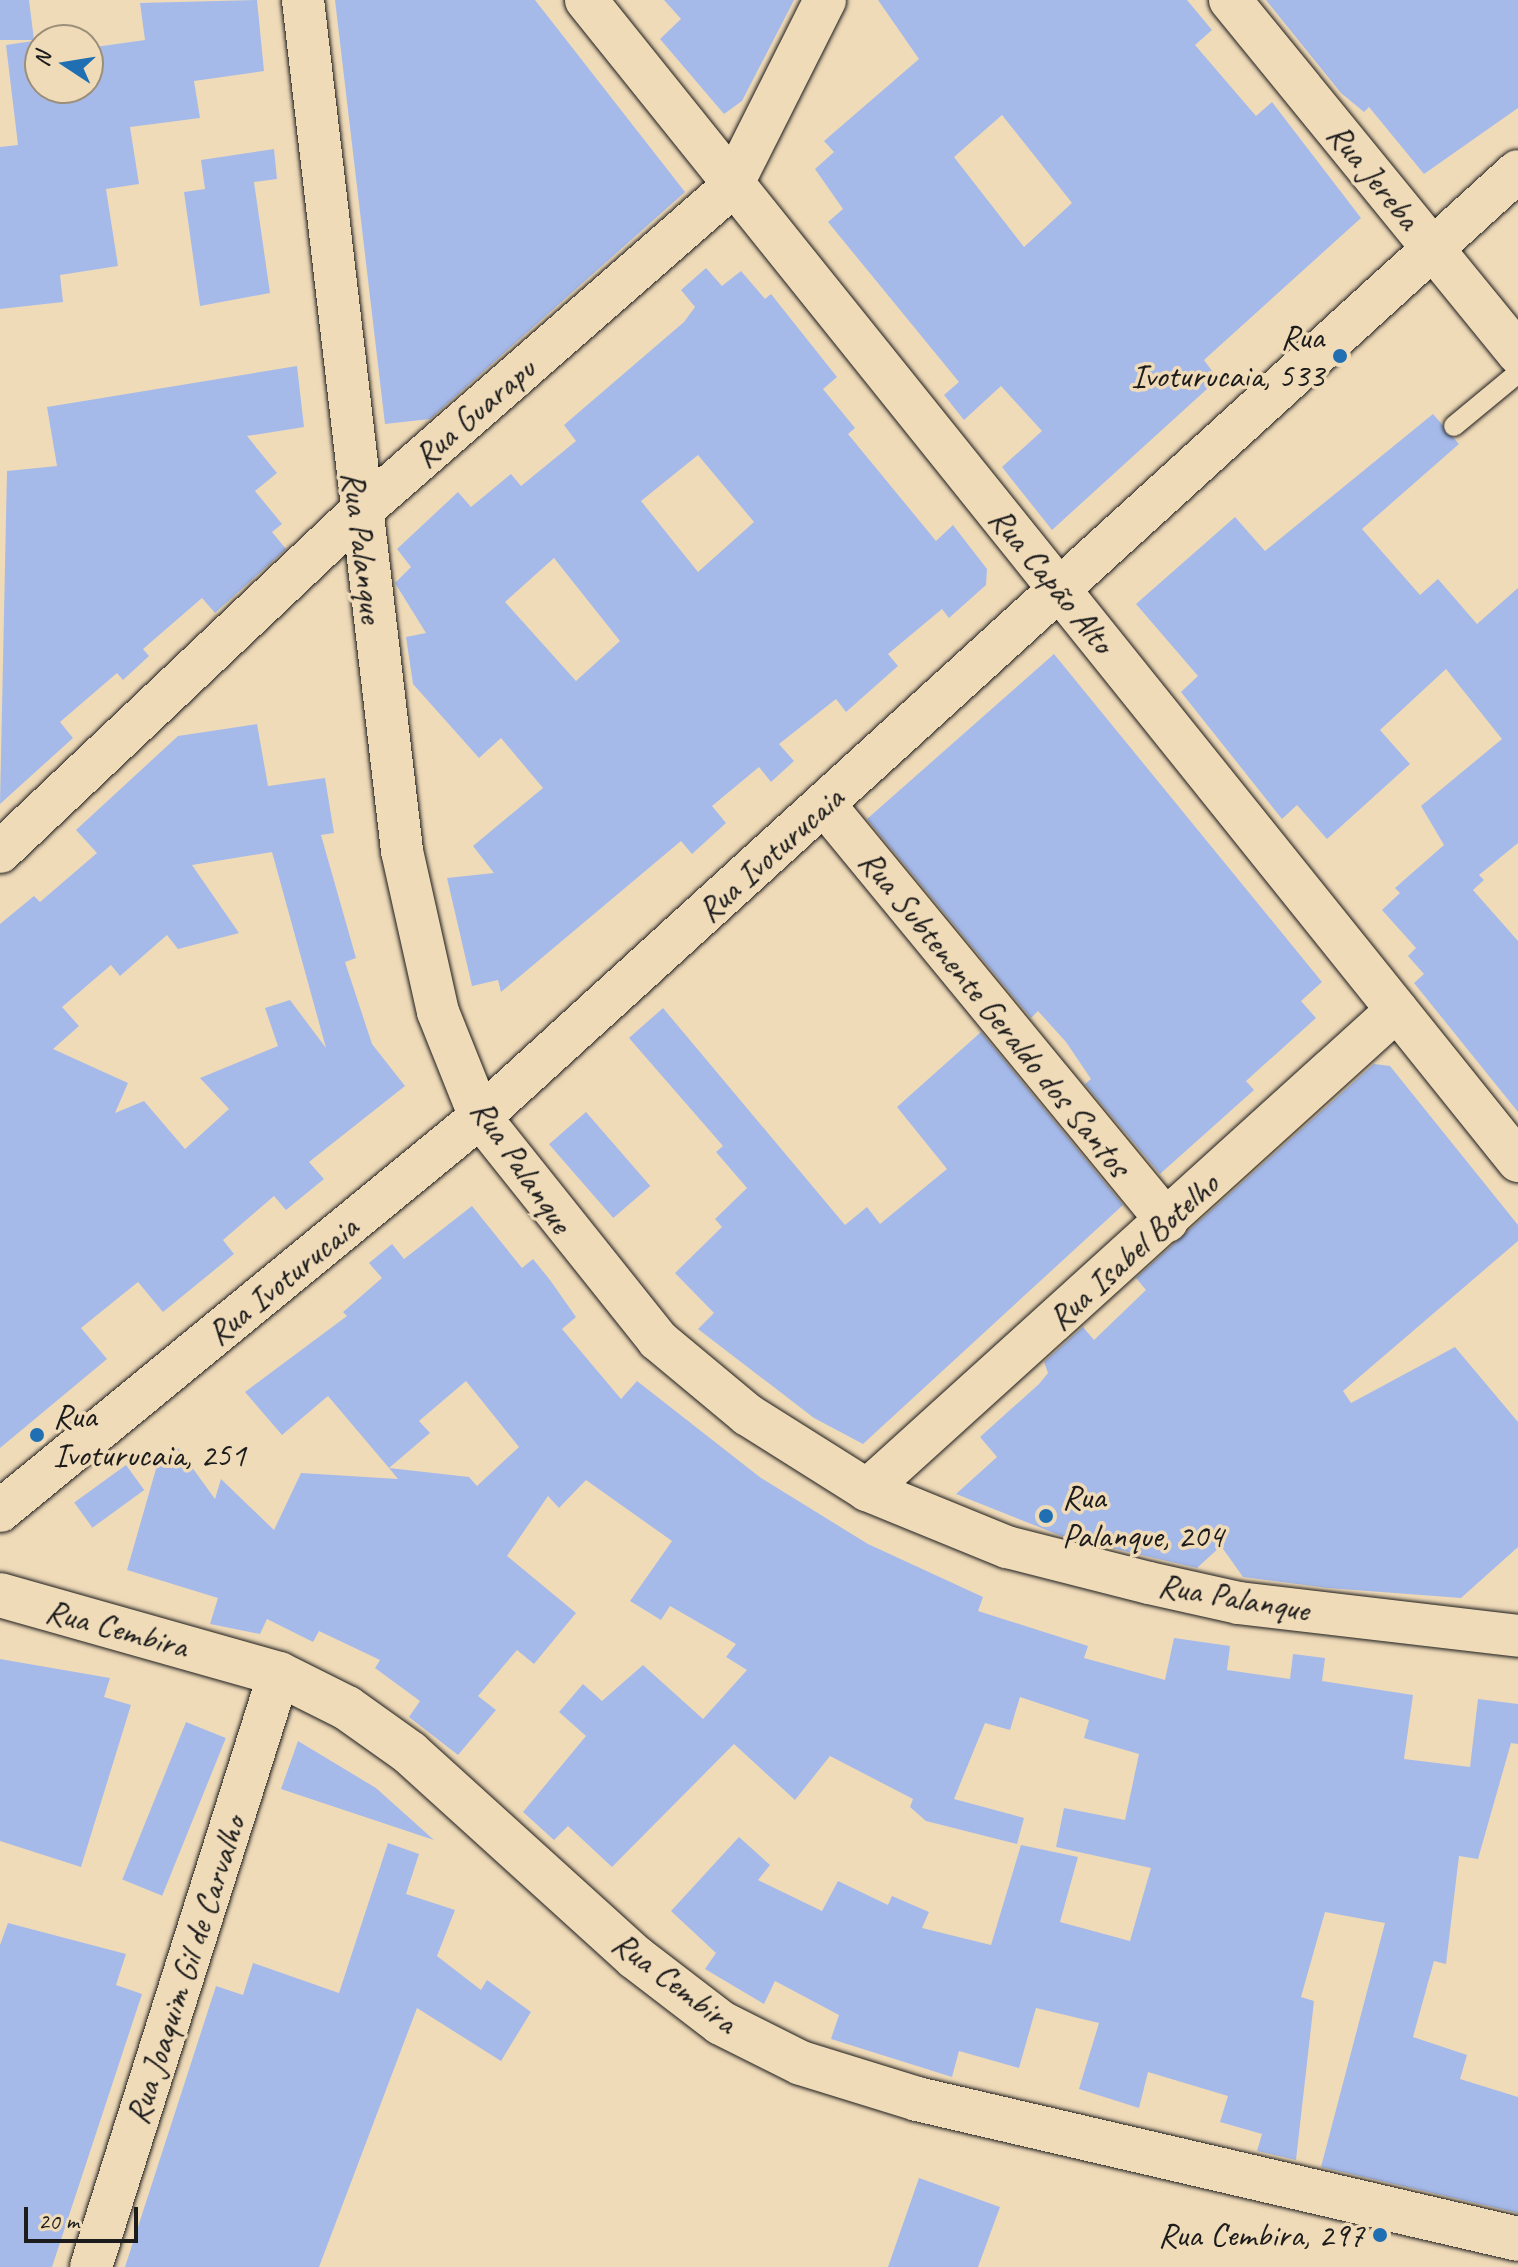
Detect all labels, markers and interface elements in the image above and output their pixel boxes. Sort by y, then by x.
north arrow [24,24,104,104]
text: N [27,50,58,69]
street label: Rua Jereba [1319,115,1429,237]
place label: Rua Ivoturucaia, 533 [1131,316,1324,396]
marker: Rua Ivoturucaia, 533 [1331,347,1349,365]
street label: Rua Guarapu [405,349,543,475]
street label: Rua Palanque [333,469,393,625]
street label: Rua Capão Alto [981,499,1123,661]
street label: Rua Ivoturucaia [688,777,852,931]
street label: Rua Subtenente Geraldo dos Santos [851,842,1139,1184]
street label: Rua Palanque [463,1092,581,1240]
street label: Rua Isabel Botelho [1039,1163,1227,1339]
street label: Rua Ivoturucaia [198,1206,366,1354]
place label: Rua Ivoturucaia, 251 [53,1395,246,1474]
marker: Rua Ivoturucaia, 251 [28,1426,46,1444]
place label: Rua Palanque, 204 [1062,1476,1223,1556]
marker: Rua Palanque, 204 [1037,1507,1055,1525]
street label: Rua Palanque [1156,1564,1312,1630]
street label: Rua Cembira [42,1590,192,1666]
street label: Rua Joaquim Gil de Carvalho [116,1812,254,2128]
street label: Rua Cembira [605,1922,745,2042]
scale bar [28,2191,142,2241]
text: 20 m [38,2206,79,2236]
place label: Rua Cembira, 297 [1158,2215,1364,2255]
marker: Rua Cembira, 297 [1371,2226,1389,2244]

